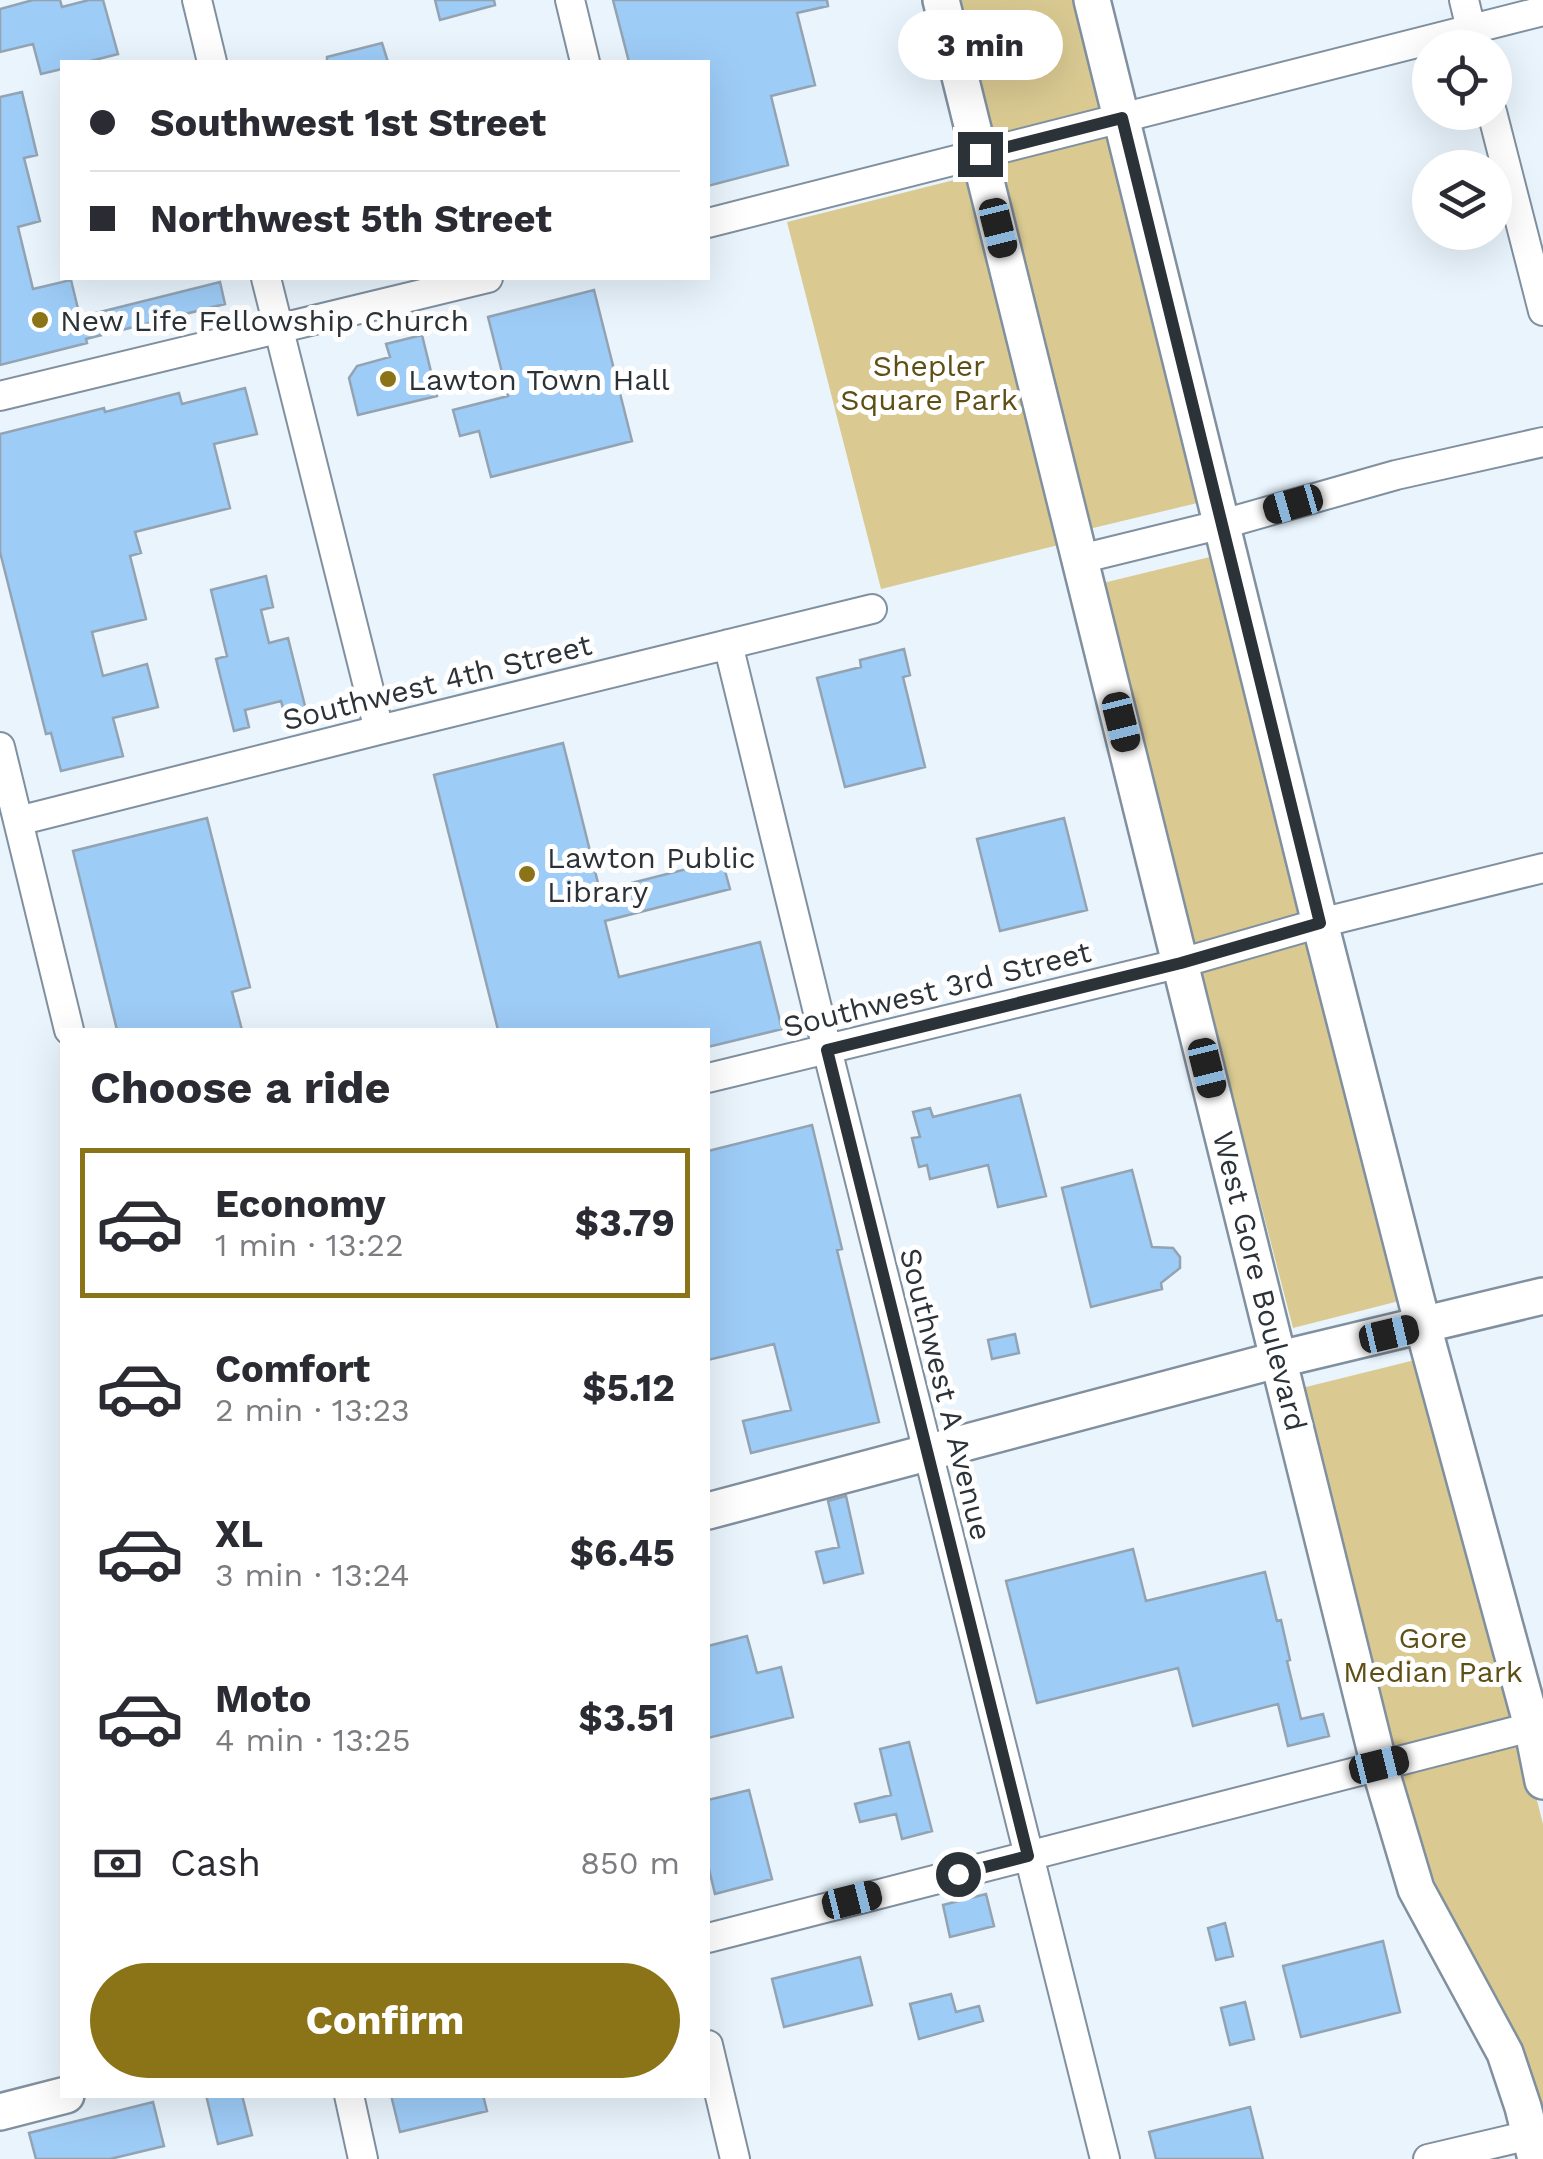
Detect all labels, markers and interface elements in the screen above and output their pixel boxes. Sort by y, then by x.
callout: 3 min [898,9,1062,79]
text: 3 min [937,26,1024,64]
map controls [1412,30,1512,250]
button: locate [1412,30,1512,130]
text: Southwest 1st Street [150,101,546,145]
route end [958,132,1003,177]
button: layers [1412,150,1512,250]
car [976,195,1020,261]
text: Northwest 5th Street [150,197,552,241]
place label: New Life Fellowship Church [60,303,469,338]
marker: New Life Fellowship Church [29,309,51,331]
park label: Shepler Square Park [840,348,1018,417]
place label: Lawton Town Hall [408,362,670,397]
marker: Lawton Town Hall [377,368,399,390]
car [1260,481,1326,527]
street label: Southwest 4th Street [279,627,596,737]
car [1099,689,1143,755]
place label: Lawton Public Library [547,840,756,909]
marker: Lawton Public Library [516,863,538,885]
street label: Southwest 3rd Street [780,934,1095,1044]
car [1185,1035,1229,1101]
text: Choose a ride [90,1061,390,1114]
street label: West Gore Boulevard [1206,1127,1314,1435]
icon: car [95,1178,185,1268]
text: Economy [215,1182,386,1226]
text: $3.79 [575,1201,675,1245]
text: 1 min · 13:22 [215,1226,404,1264]
street label: Southwest A Avenue [893,1244,999,1544]
car [1356,1313,1422,1355]
icon: car [95,1343,185,1433]
text: Comfort [215,1347,370,1391]
text: $5.12 [582,1366,675,1410]
text: 2 min · 13:23 [215,1391,410,1429]
icon: car [95,1508,185,1598]
text: XL [215,1512,263,1556]
text: $6.45 [570,1531,675,1575]
text: 3 min · 13:24 [215,1556,410,1594]
park label: Gore Median Park [1343,1620,1523,1689]
icon: car [95,1673,185,1763]
text: Moto [215,1677,311,1721]
text: $3.51 [579,1696,675,1740]
text: 4 min · 13:25 [215,1721,411,1759]
car [1346,1743,1412,1787]
icon: cash [90,1836,145,1891]
text: Cash [170,1841,261,1885]
text: 850 m [580,1844,680,1882]
route start [936,1852,981,1897]
car [819,1878,885,1922]
button: Confirm [90,1963,680,2078]

